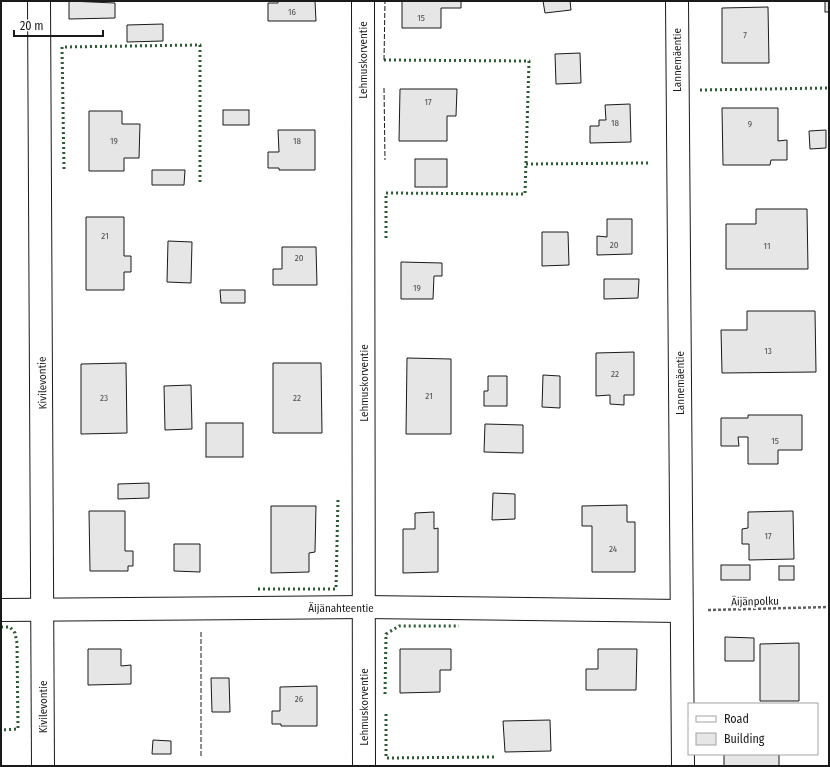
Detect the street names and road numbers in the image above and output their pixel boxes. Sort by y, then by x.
street label: Lehmuskorventie [357,21,370,99]
street label: Lannemäentie [671,28,684,92]
street label: Lehmuskorventie [358,344,371,422]
street label: Lannemäentie [674,351,687,415]
street label: Kivilevontie [36,357,49,409]
street label: Äijänpolku [731,595,779,608]
street label: Äijänahteentie [308,602,374,615]
street label: Lehmuskorventie [358,668,371,746]
street label: Kivilevontie [37,681,50,733]

